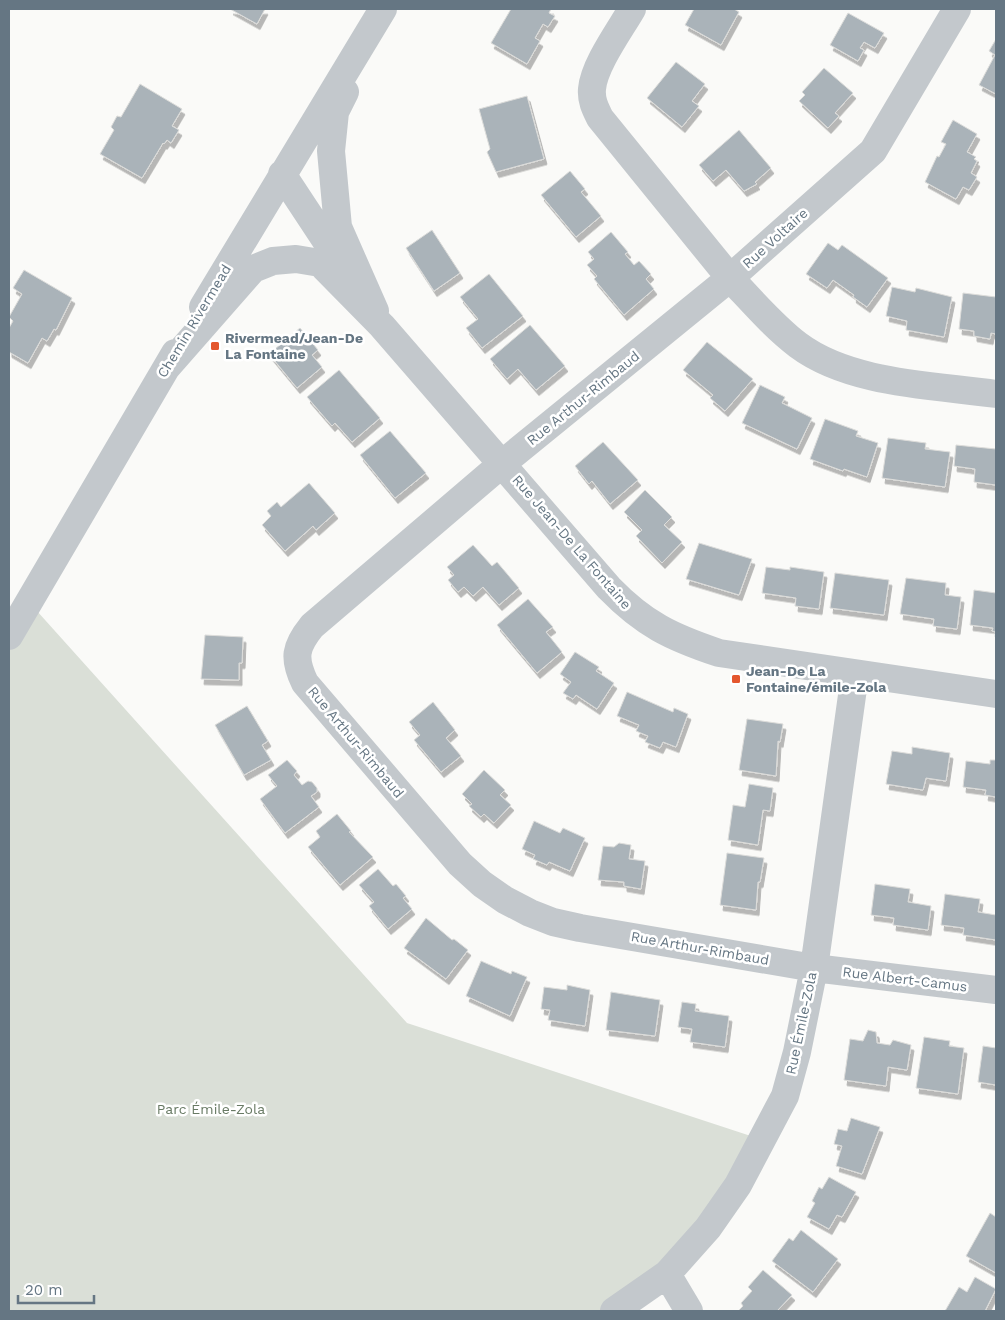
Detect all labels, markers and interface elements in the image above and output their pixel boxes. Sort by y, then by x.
street label: Rue Voltaire [739,205,811,271]
street label: Chemin Rivermead [154,262,234,380]
place label: Rivermead/Jean-De La Fontaine [225,330,363,362]
marker: Rivermead/Jean-De La Fontaine [209,340,221,352]
street label: Rue Arthur-Rimbaud [524,348,642,448]
street label: Rue Jean-De La Fontaine [509,472,635,612]
place label: Jean-De La Fontaine/émile-Zola [746,663,887,695]
marker: Jean-De La Fontaine/émile-Zola [730,673,742,685]
street label: Rue Arthur-Rimbaud [305,683,407,801]
street label: Rue Arthur-Rimbaud [630,928,770,968]
street label: Rue Albert-Camus [842,963,968,995]
street label: Rue Émile-Zola [782,970,820,1076]
park label: Parc Émile-Zola [157,1101,265,1117]
scale bar [18,1272,94,1304]
text: 20 m [25,1281,63,1299]

